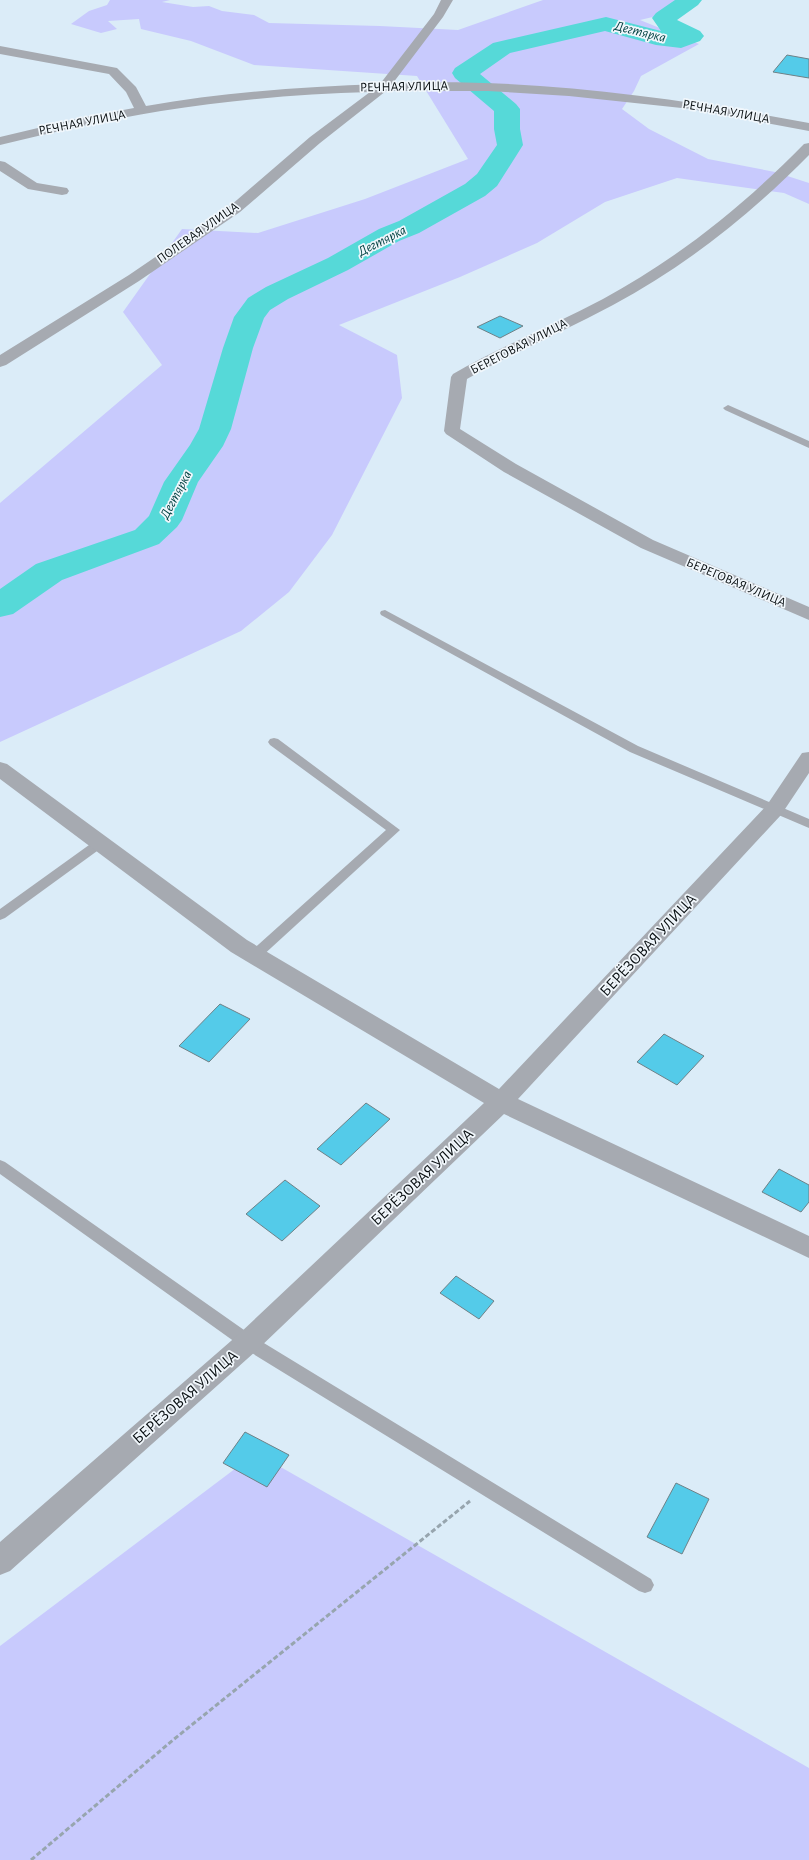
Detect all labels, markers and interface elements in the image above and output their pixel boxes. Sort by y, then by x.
water label: Дегтярка [612,19,667,45]
street label: РЕЧНАЯ УЛИЦА [360,80,449,94]
street label: РЕЧНАЯ УЛИЦА [681,98,771,126]
street label: РЕЧНАЯ УЛИЦА [37,108,127,138]
street label: ПОЛЕВАЯ УЛИЦА [155,200,241,266]
water label: Дегтярка [355,223,409,260]
street label: БЕРЕГОВАЯ УЛИЦА [468,317,570,377]
water label: Дегтярка [157,469,194,522]
street label: БЕРЕГОВАЯ УЛИЦА [684,556,788,610]
street label: БЕРЁЗОВАЯ УЛИЦА [595,889,700,999]
street label: БЕРЁЗОВАЯ УЛИЦА [366,1124,477,1228]
street label: БЕРЁЗОВАЯ УЛИЦА [128,1345,241,1447]

